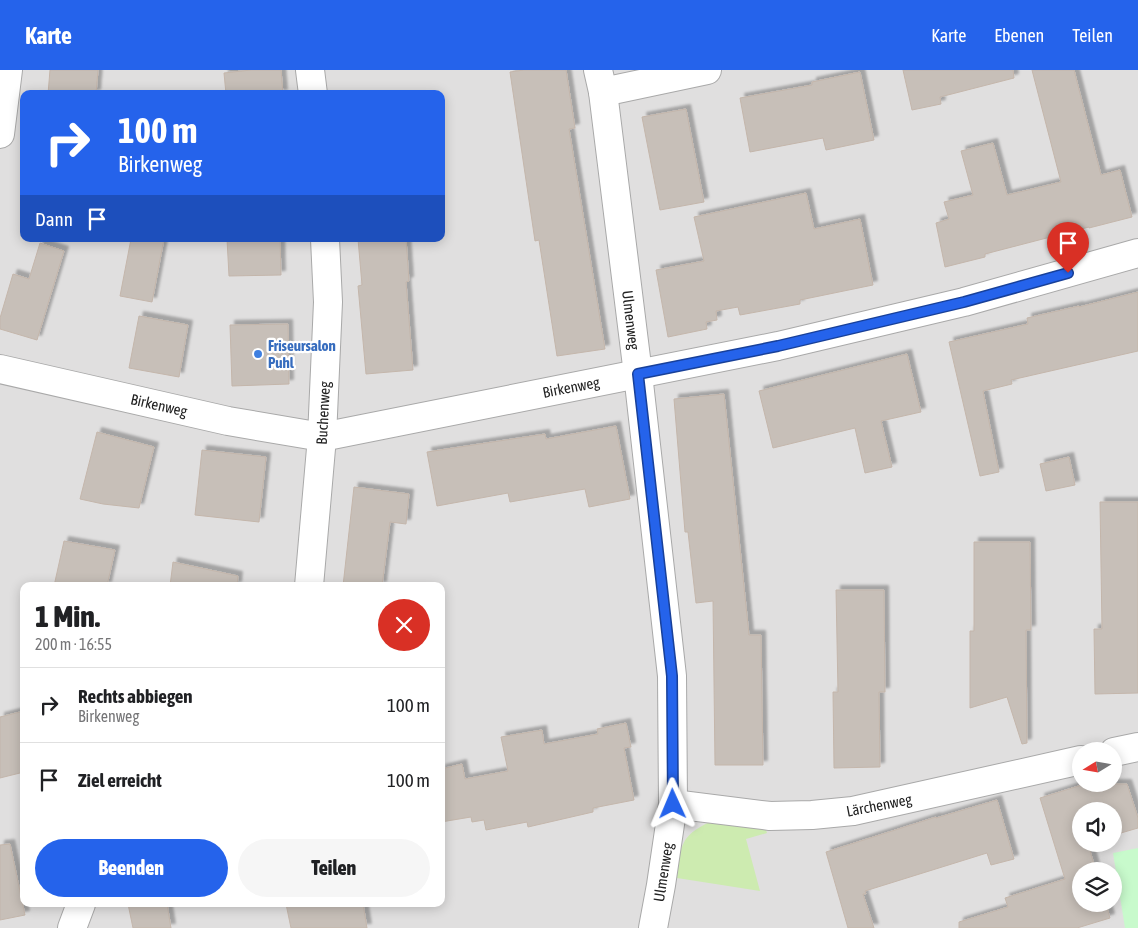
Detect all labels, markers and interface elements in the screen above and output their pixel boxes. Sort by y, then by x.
text: Karte [25,22,72,49]
text: Karte [931,25,966,46]
text: Ebenen [994,25,1044,46]
text: Teilen [1072,25,1113,46]
icon: right [35,110,100,175]
text: 100 m [118,110,197,150]
text: Birkenweg [118,151,202,177]
icon: arrive [83,205,111,233]
text: Dann [35,208,73,230]
pin [1047,222,1089,273]
icon: arrive [1054,229,1082,257]
street label: Ulmenweg [619,289,643,351]
place label: Friseursalon Puhl [268,337,336,371]
marker: Friseursalon Puhl [252,348,264,360]
street label: Birkenweg [541,373,601,401]
street label: Buchenweg [313,380,333,445]
street label: Birkenweg [129,390,189,420]
text: 1 Min. [35,599,100,633]
button: close [378,599,430,651]
text: 200 m · 16:55 [35,635,112,653]
text: Rechts abbiegen [78,685,193,707]
icon: right [35,691,63,719]
text: 100 m [387,694,430,716]
text: Birkenweg [78,707,139,725]
north arrow [1072,742,1122,792]
map controls [1072,742,1122,912]
icon: arrive [35,766,63,794]
text: Ziel erreicht [78,769,162,791]
text: 100 m [387,769,430,791]
position arrow [646,777,698,829]
street label: Lärchenweg [845,790,914,820]
button: sound [1072,802,1122,852]
button: Beenden [35,839,228,897]
button: Teilen [238,839,430,897]
street label: Ulmenweg [650,841,676,903]
button: layers [1072,862,1122,912]

